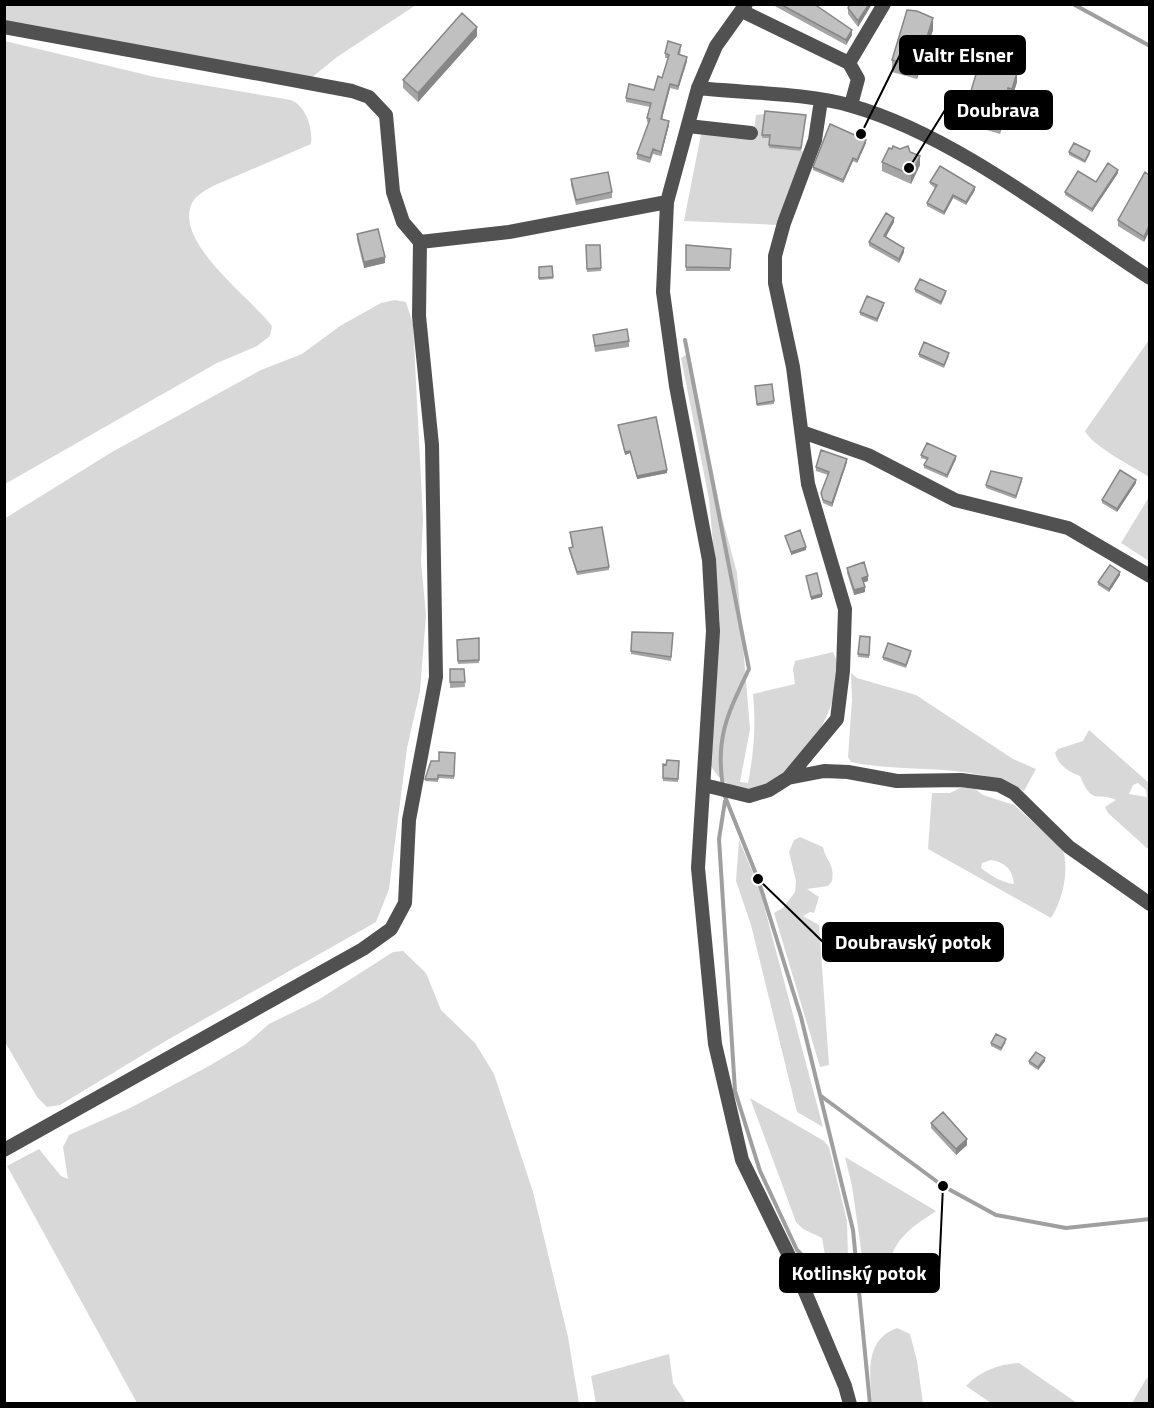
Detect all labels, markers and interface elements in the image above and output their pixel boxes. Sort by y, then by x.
callout: Valtr Elsner [900,36,1025,74]
text: Valtr Elsner [913,39,1014,70]
callout: Doubrava [945,91,1052,129]
text: Doubrava [957,94,1039,125]
callout: Doubravský potok [823,923,1003,961]
text: Doubravský potok [835,926,992,957]
callout: Kotlinský potok [780,1254,939,1292]
text: Kotlinský potok [792,1257,927,1288]

